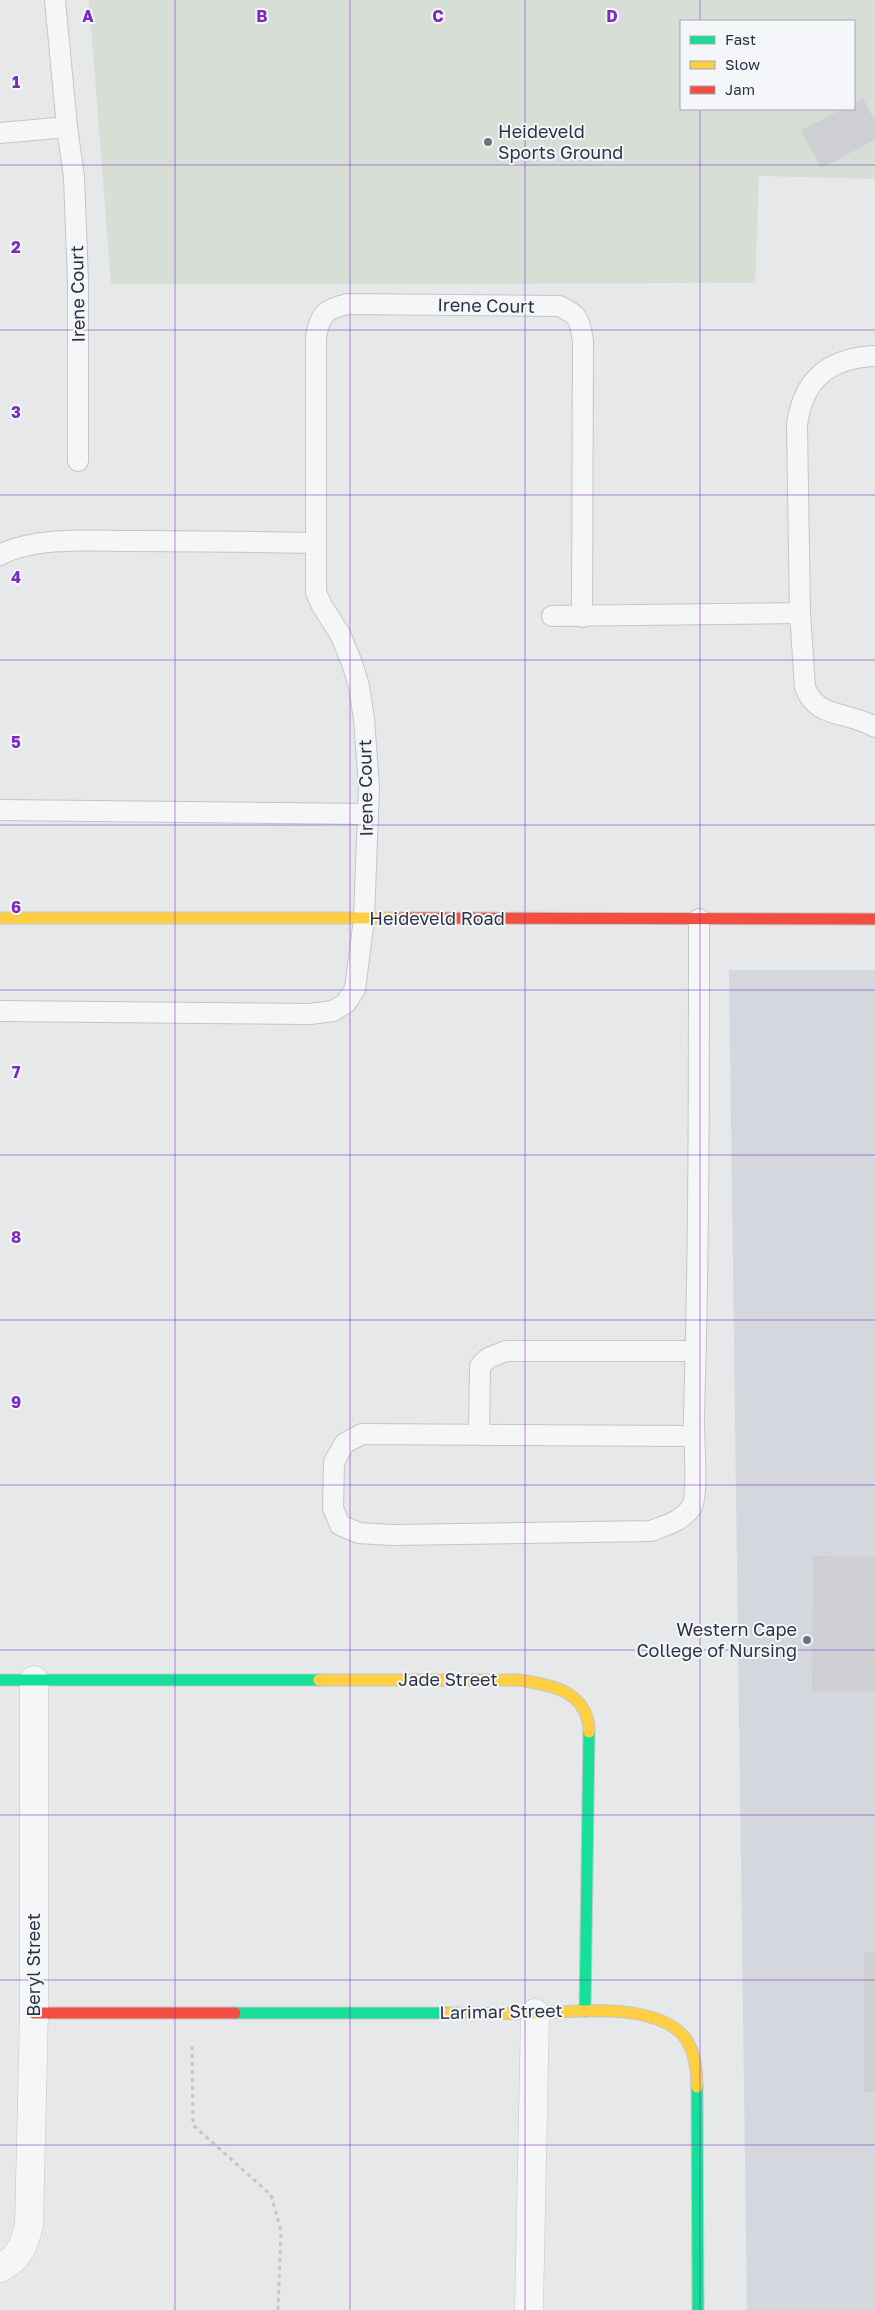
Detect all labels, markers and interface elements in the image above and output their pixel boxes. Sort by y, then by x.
text: A [82,6,94,26]
text: B [256,6,268,26]
text: C [432,6,444,26]
text: D [606,6,618,26]
legend [680,20,855,110]
text: Fast [725,30,756,48]
text: Slow [725,55,760,73]
text: 1 [12,72,20,92]
text: Jam [725,80,755,98]
place label: Heideveld Sports Ground [498,120,623,163]
marker: Heideveld Sports Ground [482,136,494,148]
text: 2 [11,237,21,257]
street label: Irene Court [65,245,89,343]
street label: Irene Court [437,293,535,317]
text: 3 [11,402,21,422]
text: 4 [11,567,21,587]
text: 5 [11,732,21,752]
street label: Irene Court [353,739,377,837]
text: 6 [11,897,21,917]
street label: Heideveld Road [369,907,505,929]
text: 7 [12,1062,21,1082]
text: 8 [11,1227,21,1247]
text: 9 [11,1392,21,1412]
place label: Western Cape College of Nursing [636,1618,797,1661]
marker: Western Cape College of Nursing [801,1634,813,1646]
street label: Jade Street [398,1668,498,1690]
street label: Beryl Street [22,1913,44,2017]
street label: Larimar Street [439,1999,563,2023]

